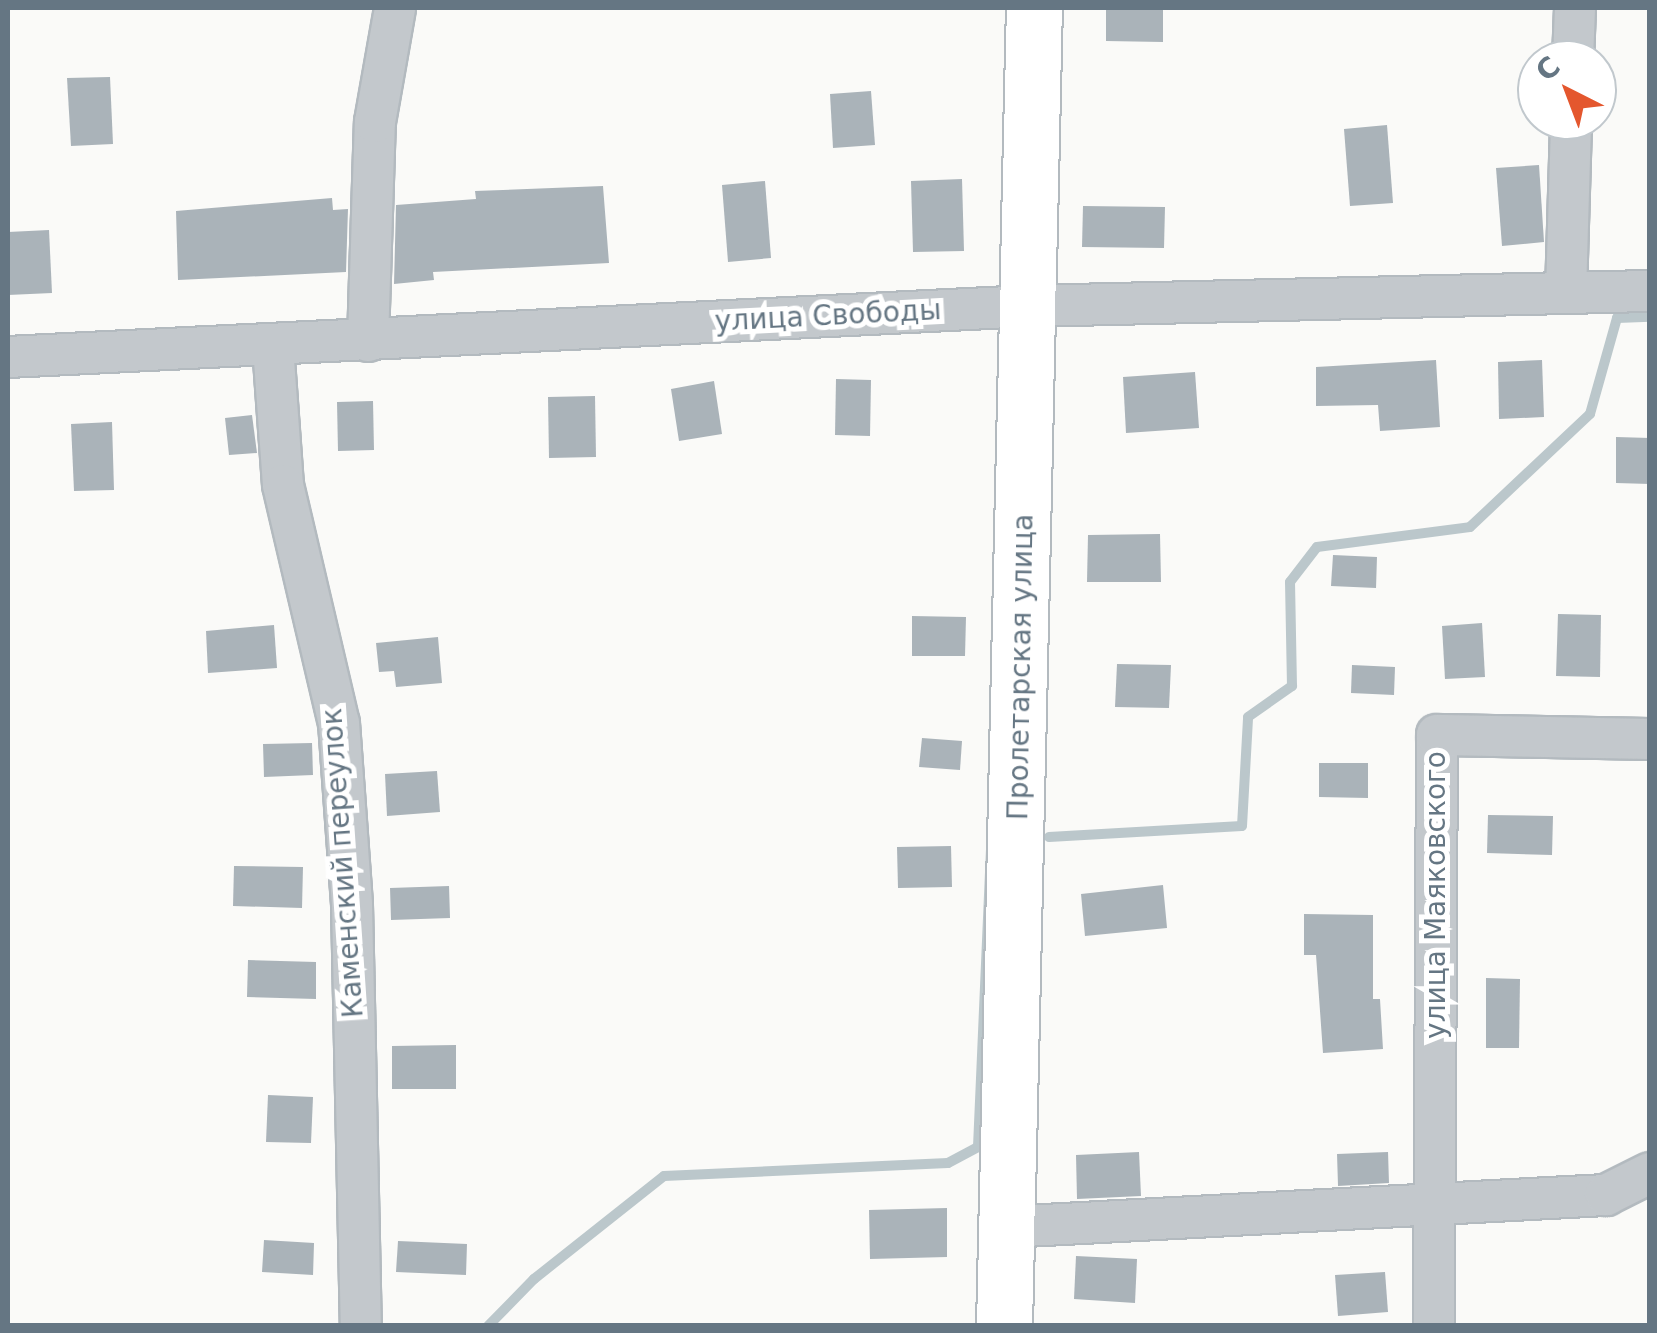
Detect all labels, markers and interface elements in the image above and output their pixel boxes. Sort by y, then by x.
north arrow [1517,40,1617,140]
text: С [1529,50,1567,88]
street label: улица Свободы [714,293,942,339]
street label: Пролетарская улица [1002,514,1040,820]
street label: Каменский переулок [315,707,371,1019]
street label: улица Маяковского [1419,751,1453,1039]

